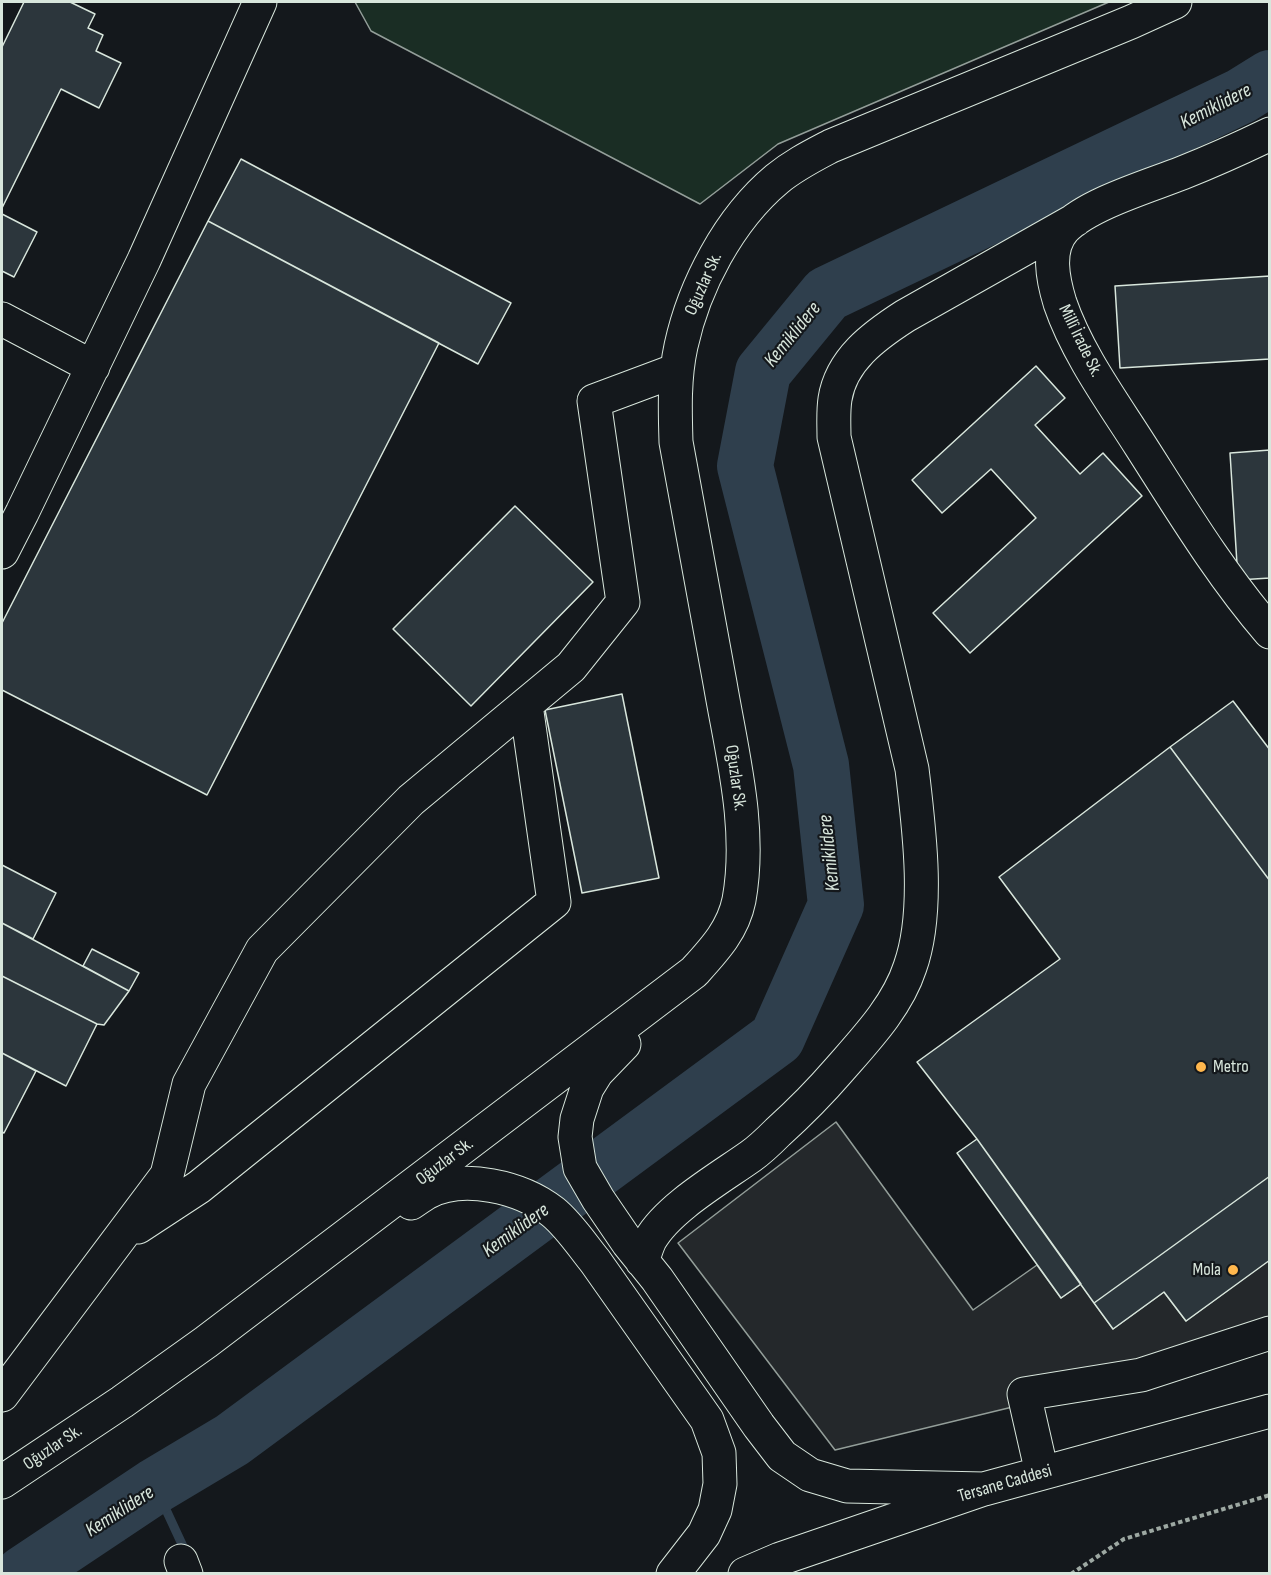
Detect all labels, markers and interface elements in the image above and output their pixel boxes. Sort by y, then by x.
water label: Kemiklidere [1176,79,1256,135]
street label: Oğuzlar Sk. [681,249,727,319]
water label: Kemiklidere [760,298,826,372]
street label: Millî İrade Sk. [1053,301,1107,381]
street label: Oğuzlar Sk. [720,744,750,812]
water label: Kemiklidere [814,814,846,892]
place label: Metro [1213,1056,1249,1078]
marker: Metro [1194,1060,1208,1074]
street label: Oğuzlar Sk. [412,1133,478,1191]
water label: Kemiklidere [478,1199,554,1263]
place label: Mola [1193,1259,1221,1281]
marker: Mola [1226,1263,1240,1277]
street label: Oğuzlar Sk. [19,1421,87,1475]
street label: Tersane Caddesi [956,1460,1054,1508]
water label: Kemiklidere [81,1481,159,1543]

